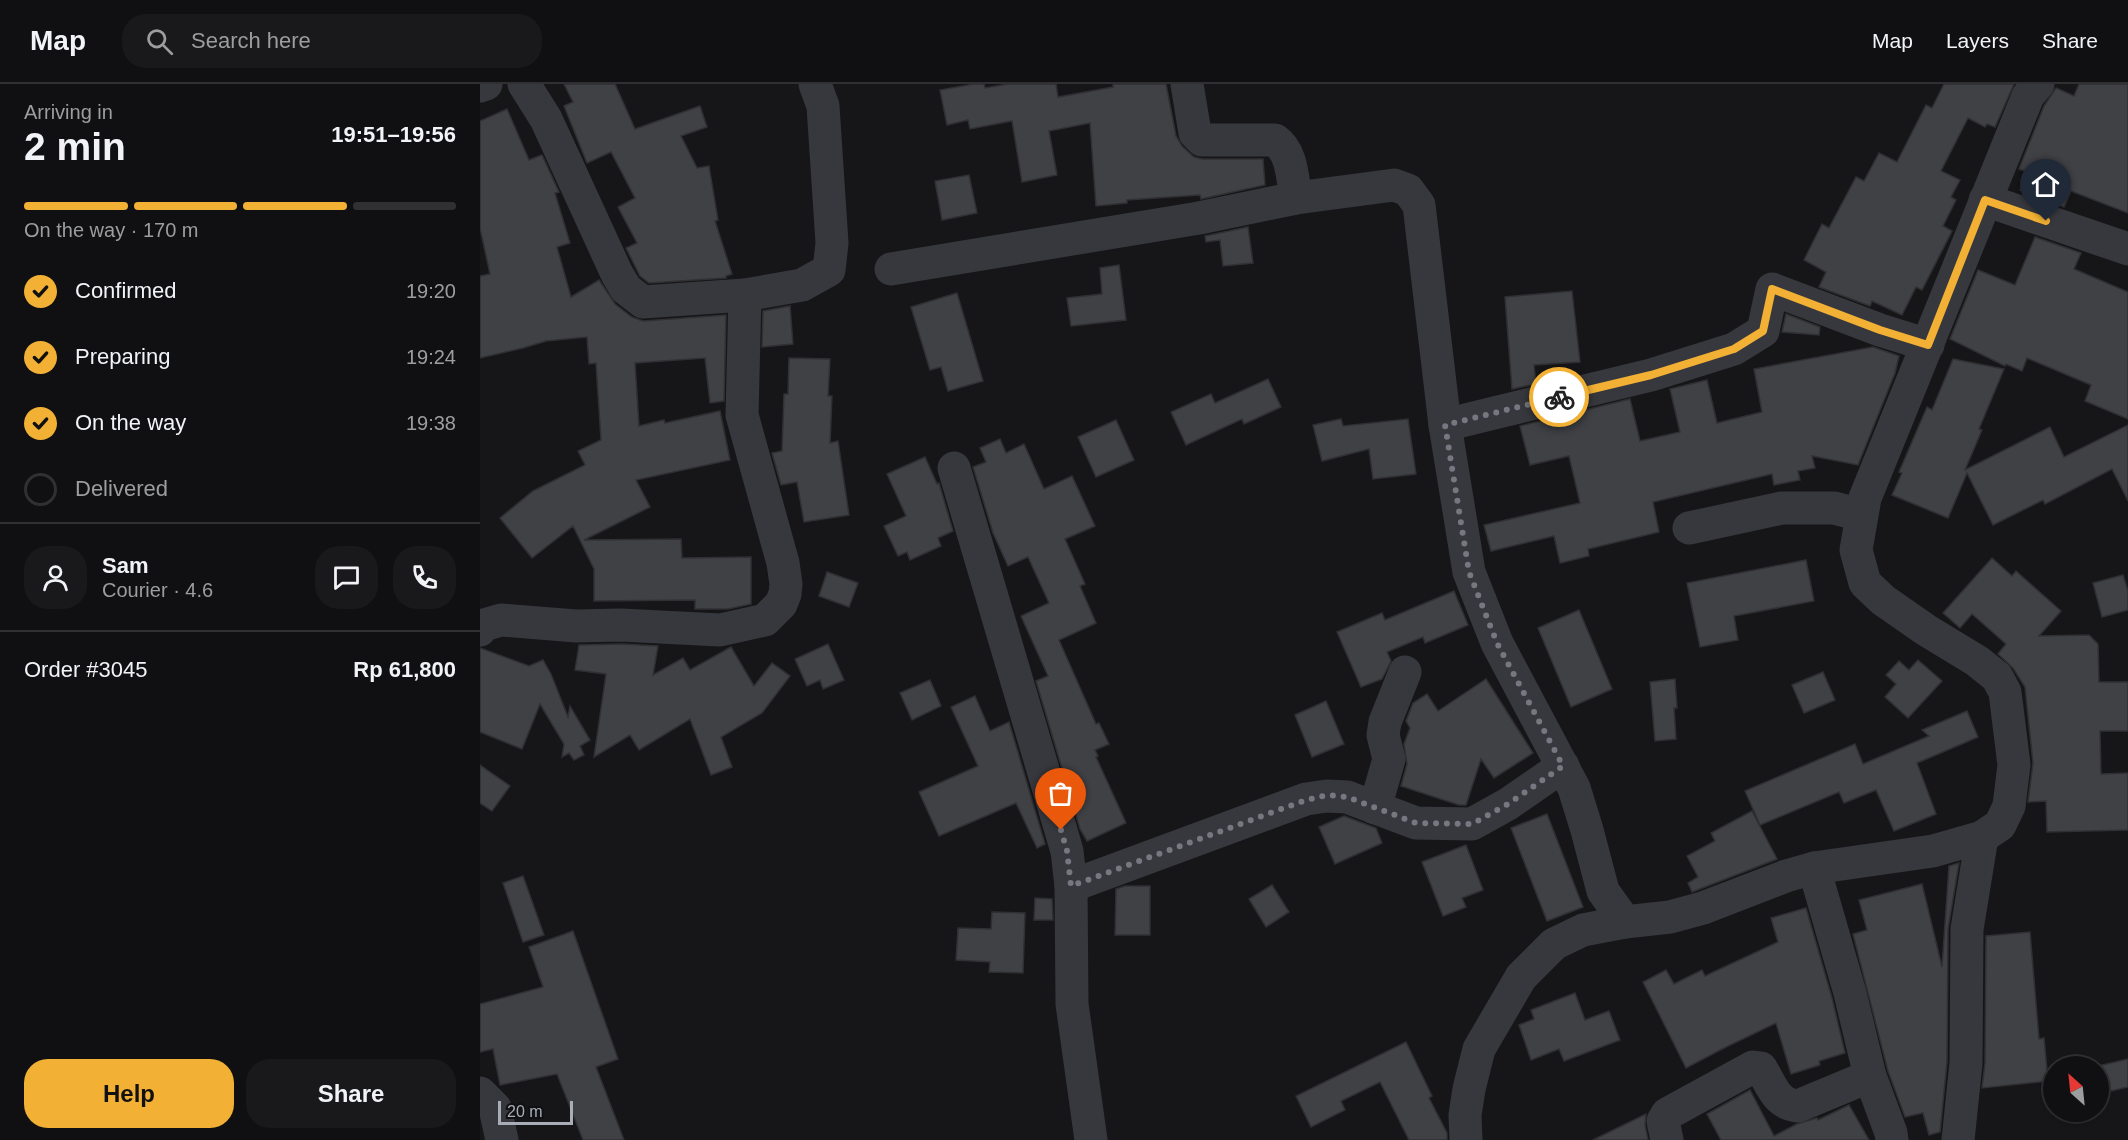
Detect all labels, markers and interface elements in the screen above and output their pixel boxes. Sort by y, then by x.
search box [122,14,542,68]
text: Map [30,25,86,56]
icon: search [143,25,176,58]
text: Search here [191,28,311,53]
text: Map [1872,29,1913,52]
text: Layers [1946,29,2009,52]
text: Share [2042,29,2098,52]
text: Arriving in [24,101,113,123]
text: 19:51–19:56 [331,122,456,147]
text: 2 min [24,125,126,168]
pin [2020,159,2071,221]
icon: home [2029,168,2062,201]
text: On the way · 170 m [24,219,199,241]
icon: check [24,275,57,308]
text: Confirmed [75,278,176,303]
text: 19:20 [406,280,456,302]
icon: check [24,341,57,374]
text: Preparing [75,344,170,369]
text: 19:24 [406,346,456,368]
courier [1529,367,1589,427]
icon: bike [1543,381,1576,414]
icon: check [24,407,57,440]
text: On the way [75,410,186,435]
text: 19:38 [406,412,456,434]
text: Delivered [75,476,168,501]
button: person [24,546,87,609]
button: chat [315,546,378,609]
button: phone [393,546,456,609]
text: Sam [102,553,148,578]
text: Courier · 4.6 [102,579,213,601]
text: Order #3045 [24,657,148,682]
text: Rp 61,800 [353,657,456,682]
pin [1035,768,1086,830]
icon: bag [1044,777,1077,810]
north arrow [2043,1056,2109,1122]
map controls [2043,1056,2109,1122]
button: Help [24,1059,234,1128]
button: Share [246,1059,456,1128]
scale bar [498,1098,573,1126]
text: 20 m [507,1103,543,1120]

